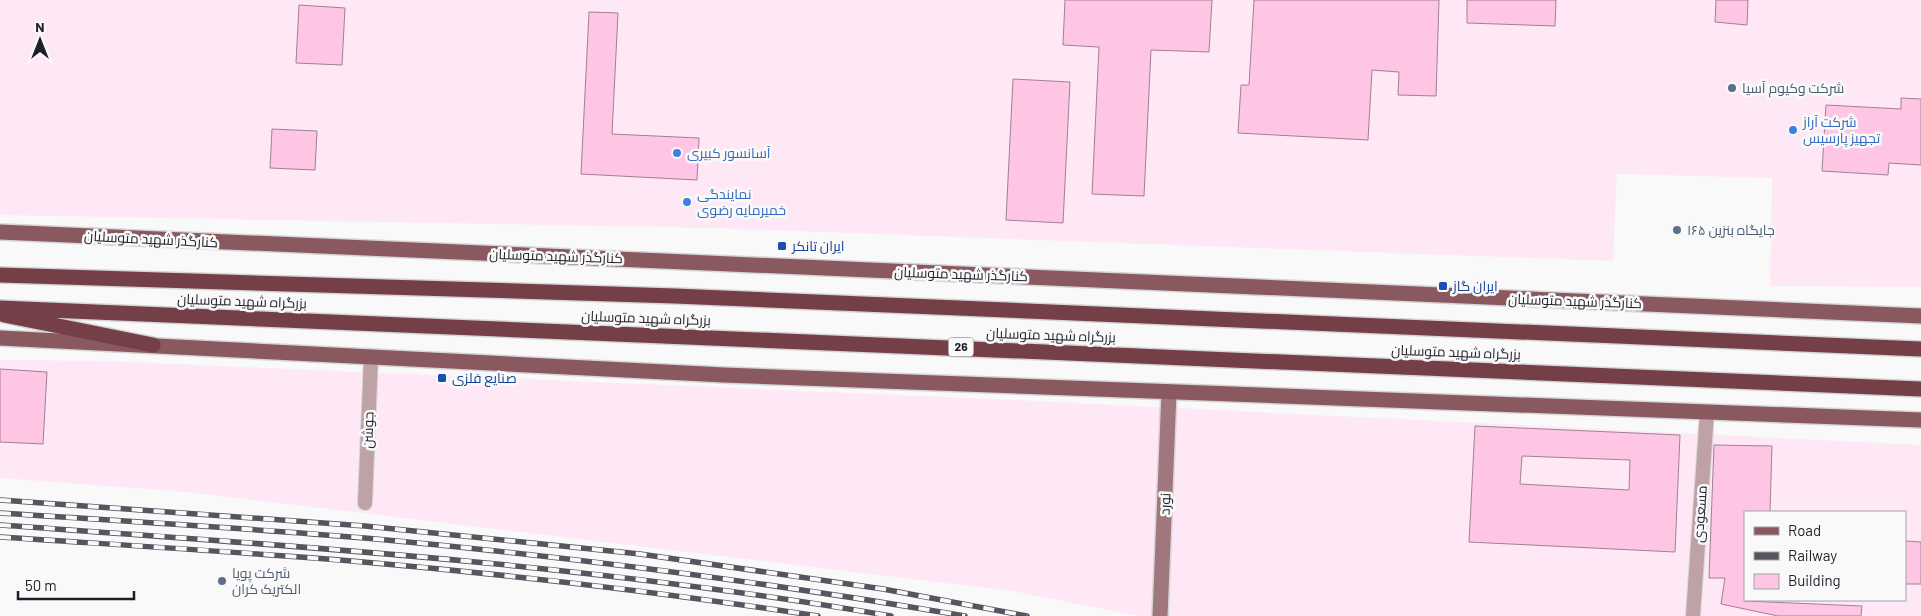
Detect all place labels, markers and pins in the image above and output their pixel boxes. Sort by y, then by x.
place label: شرکت وکیوم آسیا [1742,79,1844,98]
marker: شرکت وکیوم آسیا [1726,82,1738,94]
place label: شرکت آراز تجهیز پارسیس [1802,113,1880,148]
marker: شرکت آراز تجهیز پارسیس [1787,124,1799,136]
place label: آسانسور کبیری [687,144,771,161]
marker: آسانسور کبیری [671,147,683,159]
place label: نمایندگی خمیرمایه رضوی [697,185,786,218]
marker: نمایندگی خمیرمایه رضوی [681,196,693,208]
place label: جایگاه بنزین ۱۶۵ [1687,221,1775,238]
marker: جایگاه بنزین ۱۶۵ [1671,224,1683,236]
place label: ایران تانکر [791,237,845,254]
marker: ایران تانکر [776,240,788,252]
place label: ایران گاز [1452,277,1498,294]
marker: ایران گاز [1437,280,1449,292]
place label: صنایع فلزی [452,369,517,387]
marker: صنایع فلزی [436,372,448,384]
place label: شرکت پویا الکتریک کران [232,564,301,597]
marker: شرکت پویا الکتریک کران [216,575,228,587]

